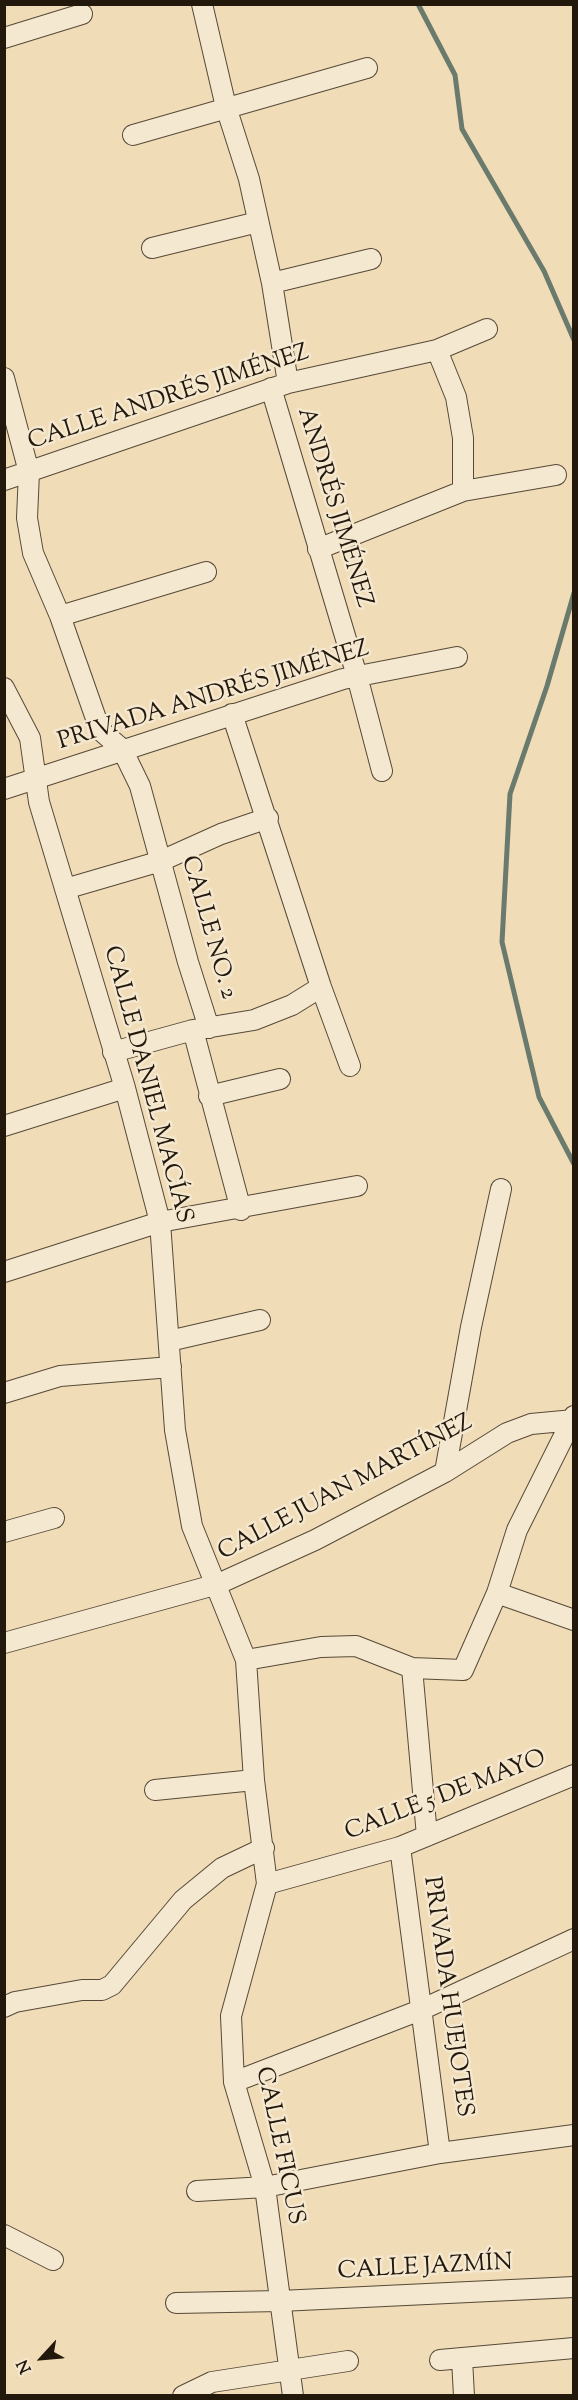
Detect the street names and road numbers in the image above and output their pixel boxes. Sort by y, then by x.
street label: CALLE ANDRÉS JIMÉNEZ [25,340,313,458]
street label: ANDRÉS JIMÉNEZ [289,405,377,611]
street label: PRIVADA ANDRÉS JIMÉNEZ [55,636,373,758]
street label: CALLE NO. 2 [173,853,241,1003]
street label: CALLE DANIEL MACÍAS [95,943,197,1227]
street label: CALLE JUAN MARTÍNEZ [214,1410,478,1568]
street label: CALLE 5 DE MAYO [341,1745,551,1849]
street label: PRIVADA HUEJOTES [415,1875,477,2119]
street label: CALLE FICUS [247,2064,309,2228]
street label: CALLE JAZMÍN [337,2250,513,2288]

